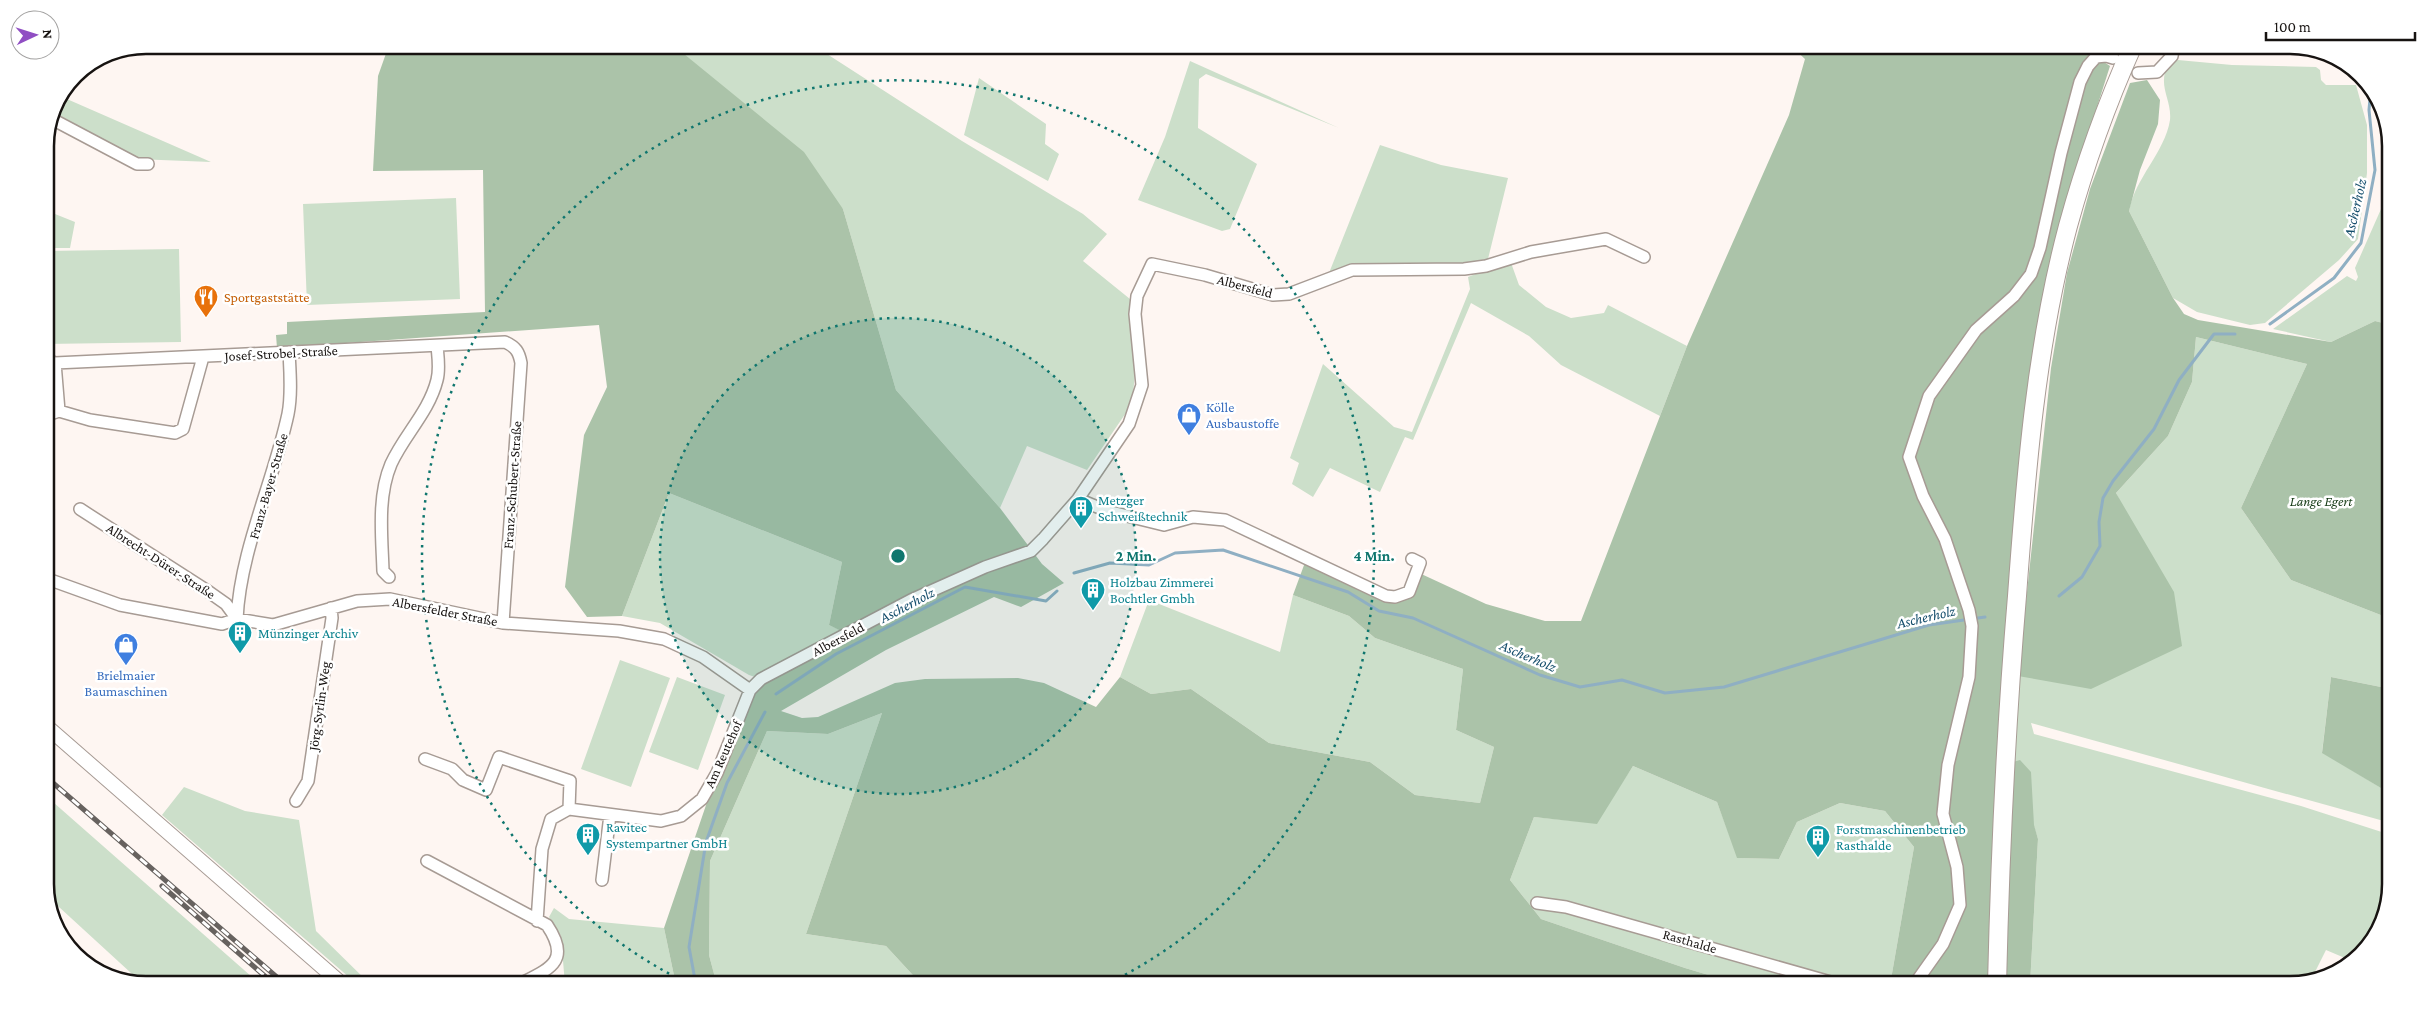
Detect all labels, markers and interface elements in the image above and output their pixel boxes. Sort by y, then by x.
north arrow [10,10,60,60]
scale bar [2266,10,2415,42]
text: 100 m [2274,19,2311,35]
text: N [40,29,56,40]
water label: Ascherholz [2340,177,2370,240]
street label: Albersfeld [1216,271,1275,301]
restaurant icon: Sportgaststätte [193,284,219,318]
place label: Sportgaststätte [224,289,309,305]
street label: Josef-Strobel-Straße [222,342,338,364]
place label: Kölle Ausbaustoffe [1206,399,1279,431]
shop icon: Kölle Ausbaustoffe [1176,402,1202,436]
street label: Franz-Schubert-Straße [500,421,524,549]
street label: Franz-Bayer-Straße [245,431,291,541]
place label: Metzger Schweißtechnik [1098,492,1188,524]
park label: Lange Egert [2290,493,2353,509]
building icon: Metzger Schweißtechnik [1068,495,1094,529]
street label: Albrecht-Dürer-Straße [104,520,218,602]
centre of rings [889,547,907,565]
text: 2 Min. [1116,548,1156,564]
text: 4 Min. [1353,548,1395,564]
place label: Holzbau Zimmerei Bochtler Gmbh [1110,574,1214,606]
building icon: Holzbau Zimmerei Bochtler Gmbh [1080,577,1106,611]
water label: Ascherholz [876,584,937,626]
street label: Albersfelder Straße [391,593,499,629]
water label: Ascherholz [1894,602,1957,632]
street label: Albersfeld [809,618,867,659]
building icon: Münzinger Archiv [227,620,253,654]
place label: Münzinger Archiv [258,625,359,641]
shop icon: Brielmaier Baumaschinen [113,632,139,666]
water label: Ascherholz [1497,637,1559,675]
street label: Jörg-Syrlin-Weg [305,660,333,754]
place label: Brielmaier Baumaschinen [85,667,168,699]
street label: Am Reutehof [701,717,745,790]
place label: Ravitec Systempartner GmbH [606,819,727,851]
place label: Forstmaschinenbetrieb Rasthalde [1836,821,1966,853]
building icon: Ravitec Systempartner GmbH [575,822,601,856]
building icon: Forstmaschinenbetrieb Rasthalde [1805,824,1831,858]
street label: Rasthalde [1661,926,1719,956]

